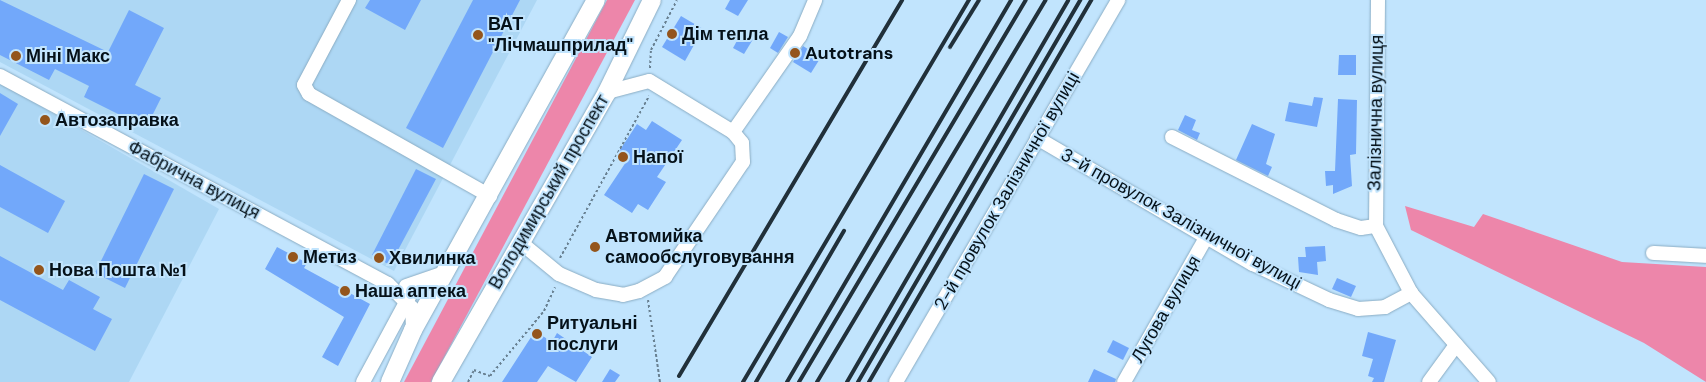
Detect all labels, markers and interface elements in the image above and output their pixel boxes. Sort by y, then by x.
place label: ВАТ "Лічмашприлад" [488,14,633,56]
place label: Дім тепла [682,23,769,45]
marker: Дім тепла [666,28,678,40]
marker: ВАТ "Лічмашприлад" [472,29,484,41]
street label: Залізнична вулиця [1364,35,1388,191]
place label: Autotrans [805,42,893,64]
place label: Міні Макс [26,45,110,67]
marker: Autotrans [789,47,801,59]
marker: Міні Макс [10,50,22,62]
street label: 2-й провулок Залізничної вулиці [930,68,1084,314]
street label: Володимирський проспект [484,91,614,293]
place label: Автозаправка [55,109,179,131]
marker: Автозаправка [39,114,51,126]
street label: Фабрична вулиця [124,136,264,224]
street label: 3-й провулок Залізничної вулиці [1057,144,1305,294]
place label: Напої [633,146,683,168]
marker: Напої [617,151,629,163]
place label: Автомийка самообслуговування [605,226,794,268]
marker: Автомийка самообслуговування [589,241,601,253]
place label: Метиз [303,246,357,268]
place label: Хвилинка [389,247,476,269]
marker: Метиз [287,251,299,263]
marker: Хвилинка [373,252,385,264]
street label: Лугова вулиця [1127,252,1205,366]
place label: Нова Пошта №1 [49,259,187,281]
marker: Нова Пошта №1 [33,264,45,276]
place label: Наша аптека [355,280,466,302]
marker: Наша аптека [339,285,351,297]
place label: Ритуальні послуги [547,313,637,356]
marker: Ритуальні послуги [531,328,543,340]

